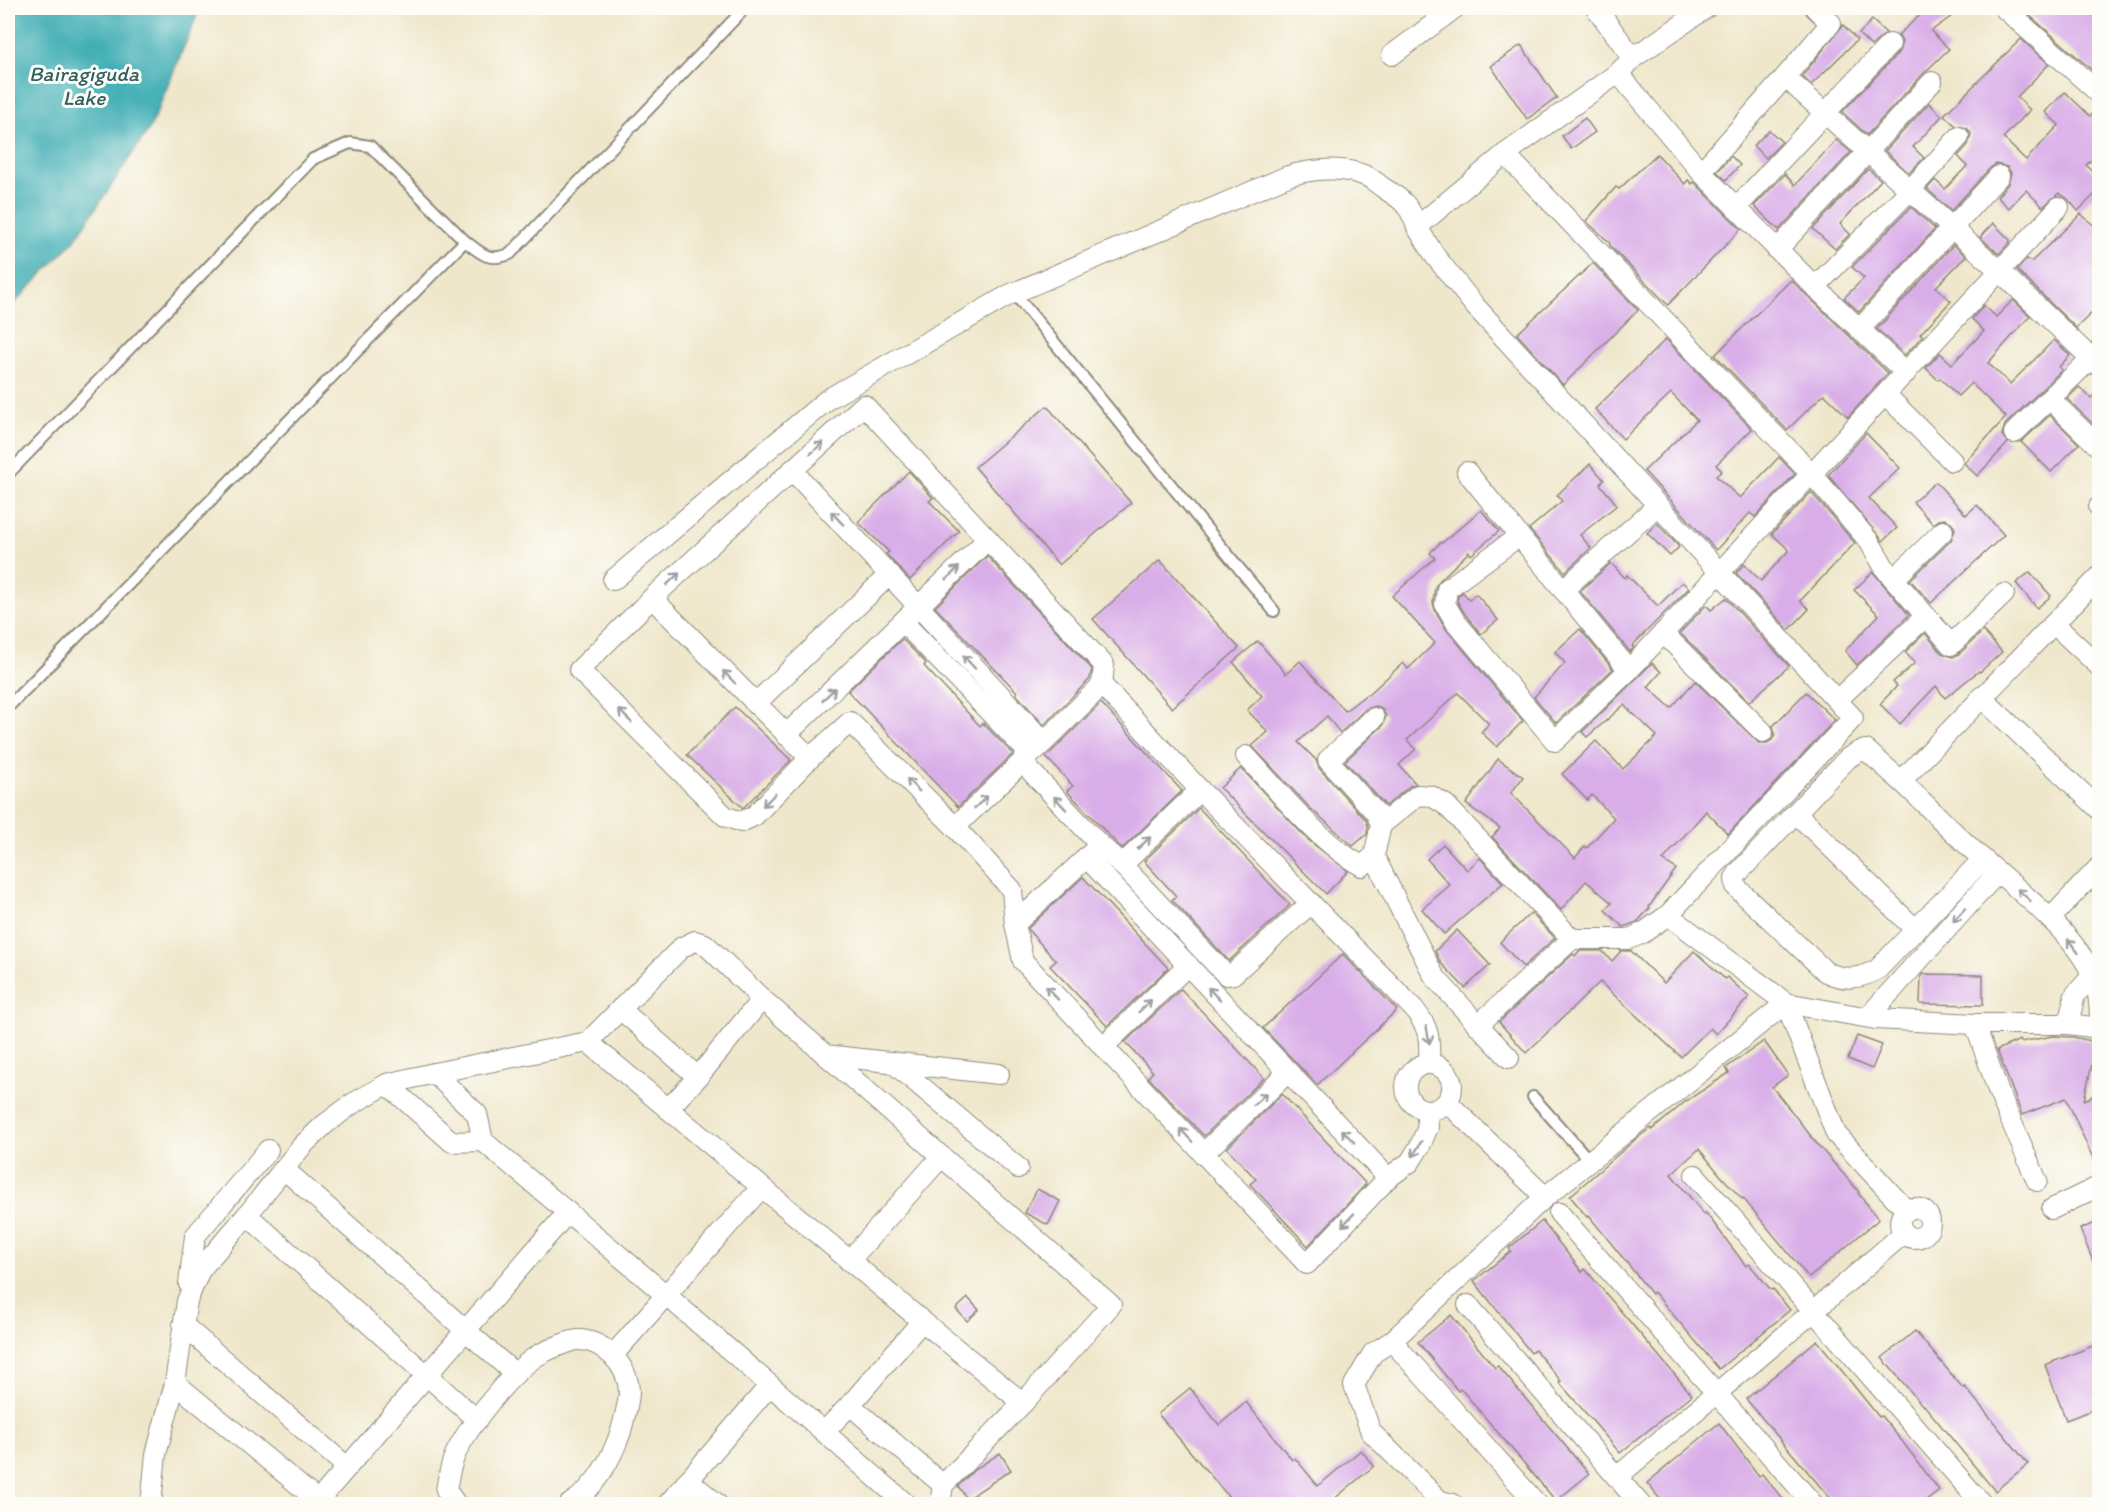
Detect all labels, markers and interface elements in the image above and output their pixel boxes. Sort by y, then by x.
water label: Bairagiguda Lake [29,61,139,110]
one-way arrow [809,441,824,455]
one-way arrow [830,511,844,526]
one-way arrow [946,566,961,581]
one-way arrow [665,572,680,586]
one-way arrow [962,654,976,669]
one-way arrow [721,670,736,685]
one-way arrow [821,687,836,701]
one-way arrow [617,708,632,723]
one-way arrow [906,778,921,793]
one-way arrow [762,793,777,808]
one-way arrow [973,795,988,809]
one-way arrow [1053,795,1067,810]
one-way arrow [1137,836,1152,850]
one-way arrow [2017,888,2032,902]
one-way arrow [1952,907,1966,922]
one-way arrow [2066,938,2079,954]
one-way arrow [1046,986,1060,1001]
one-way arrow [1207,986,1221,1001]
one-way arrow [1138,999,1153,1013]
one-way arrow [1422,1024,1433,1044]
one-way arrow [1253,1091,1268,1106]
one-way arrow [1179,1128,1193,1143]
one-way arrow [1340,1128,1355,1143]
one-way arrow [1411,1140,1423,1157]
one-way arrow [1341,1212,1355,1227]

